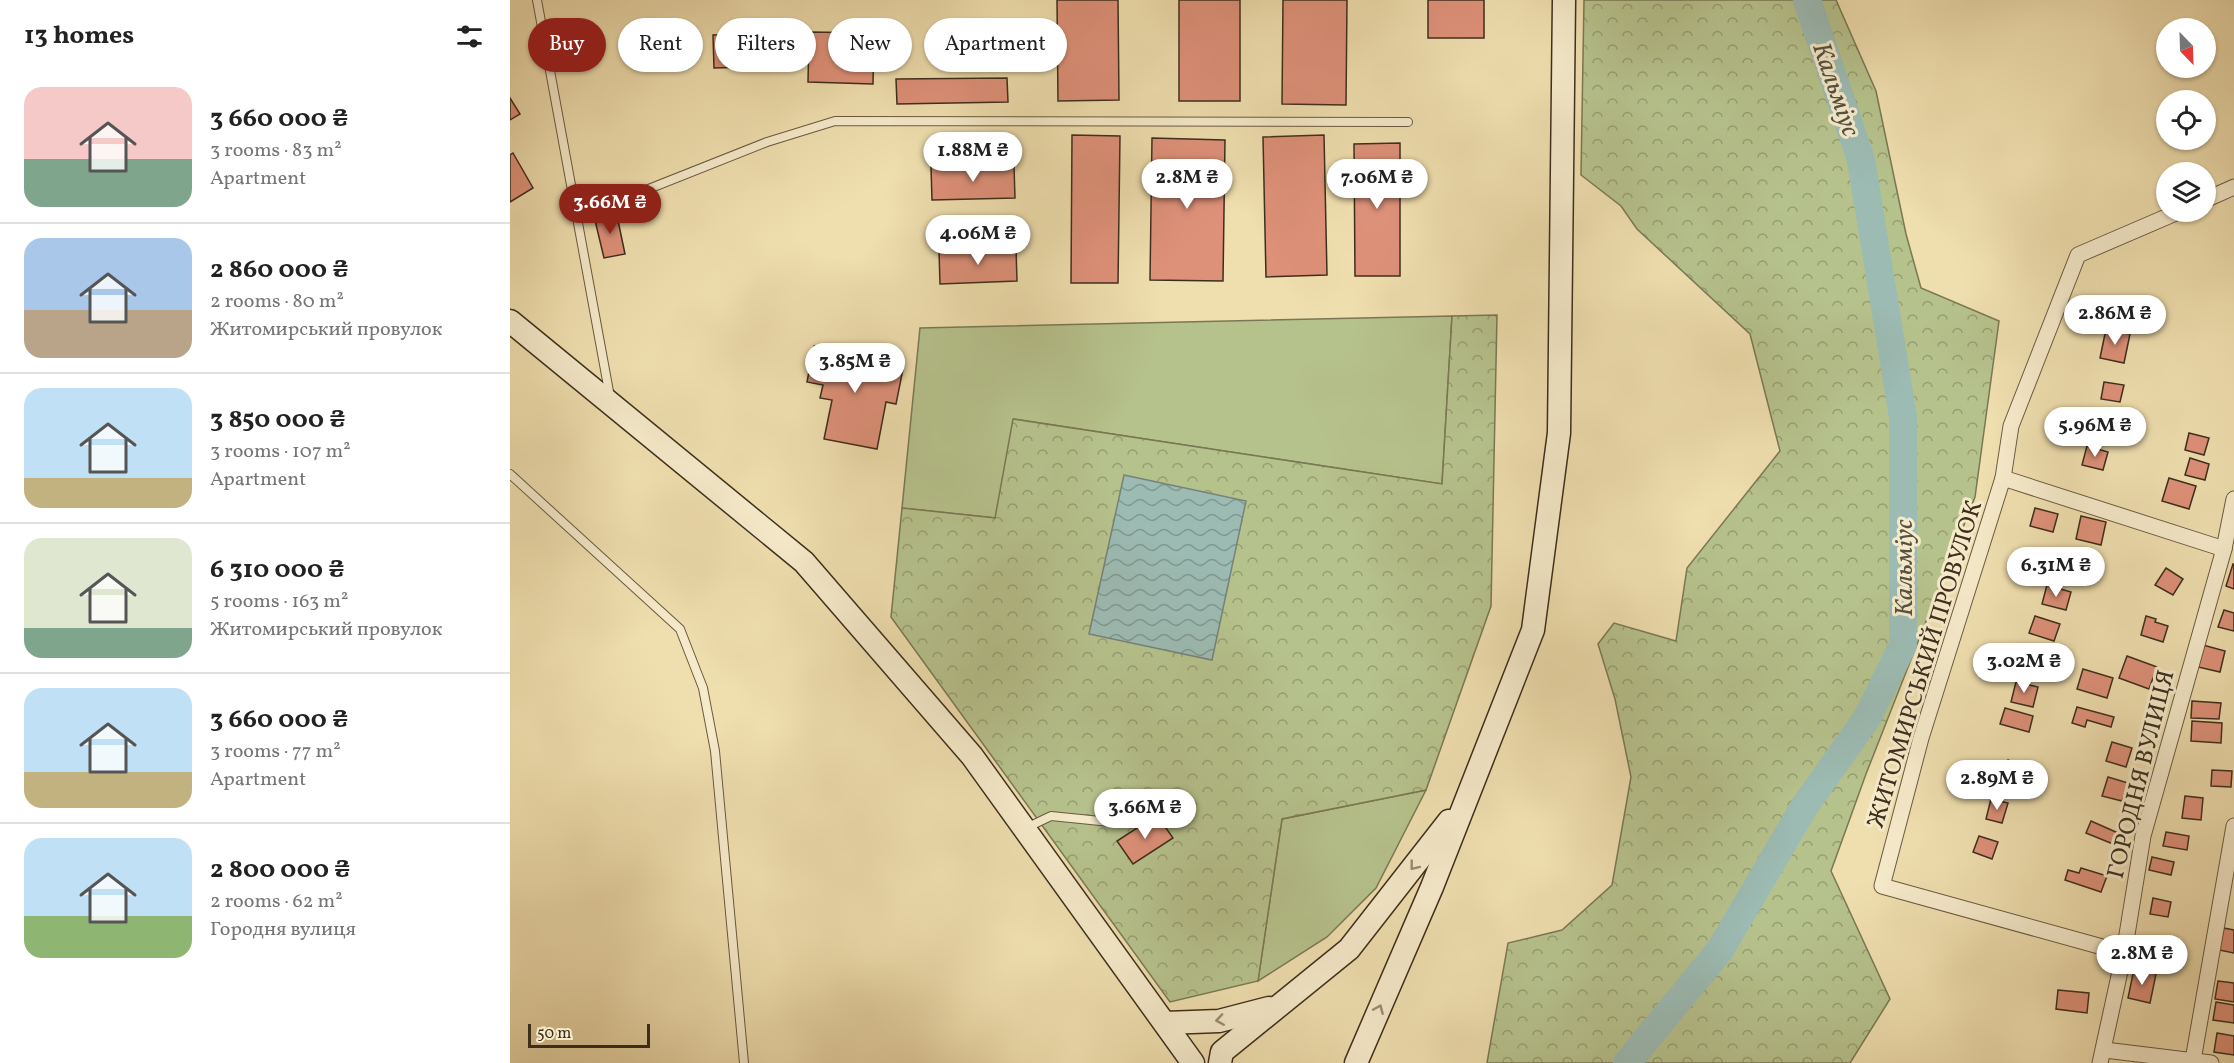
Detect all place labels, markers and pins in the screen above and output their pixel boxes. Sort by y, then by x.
pin: 1.88M ₴ [918,132,1028,183]
pin: 2.8M ₴ [1138,159,1236,210]
pin: 7.06M ₴ [1322,159,1432,210]
pin: 3.66M ₴ [555,184,665,235]
pin: 4.06M ₴ [923,215,1033,266]
pin: 2.86M ₴ [2060,295,2170,346]
pin: 3.85M ₴ [800,343,910,394]
pin: 5.96M ₴ [2040,407,2150,458]
pin: 6.31M ₴ [2001,547,2111,598]
pin: 3.02M ₴ [1969,643,2079,694]
pin: 2.89M ₴ [1942,760,2052,811]
pin: 3.66M ₴ [1090,789,1200,840]
pin: 2.8M ₴ [2093,935,2191,986]

